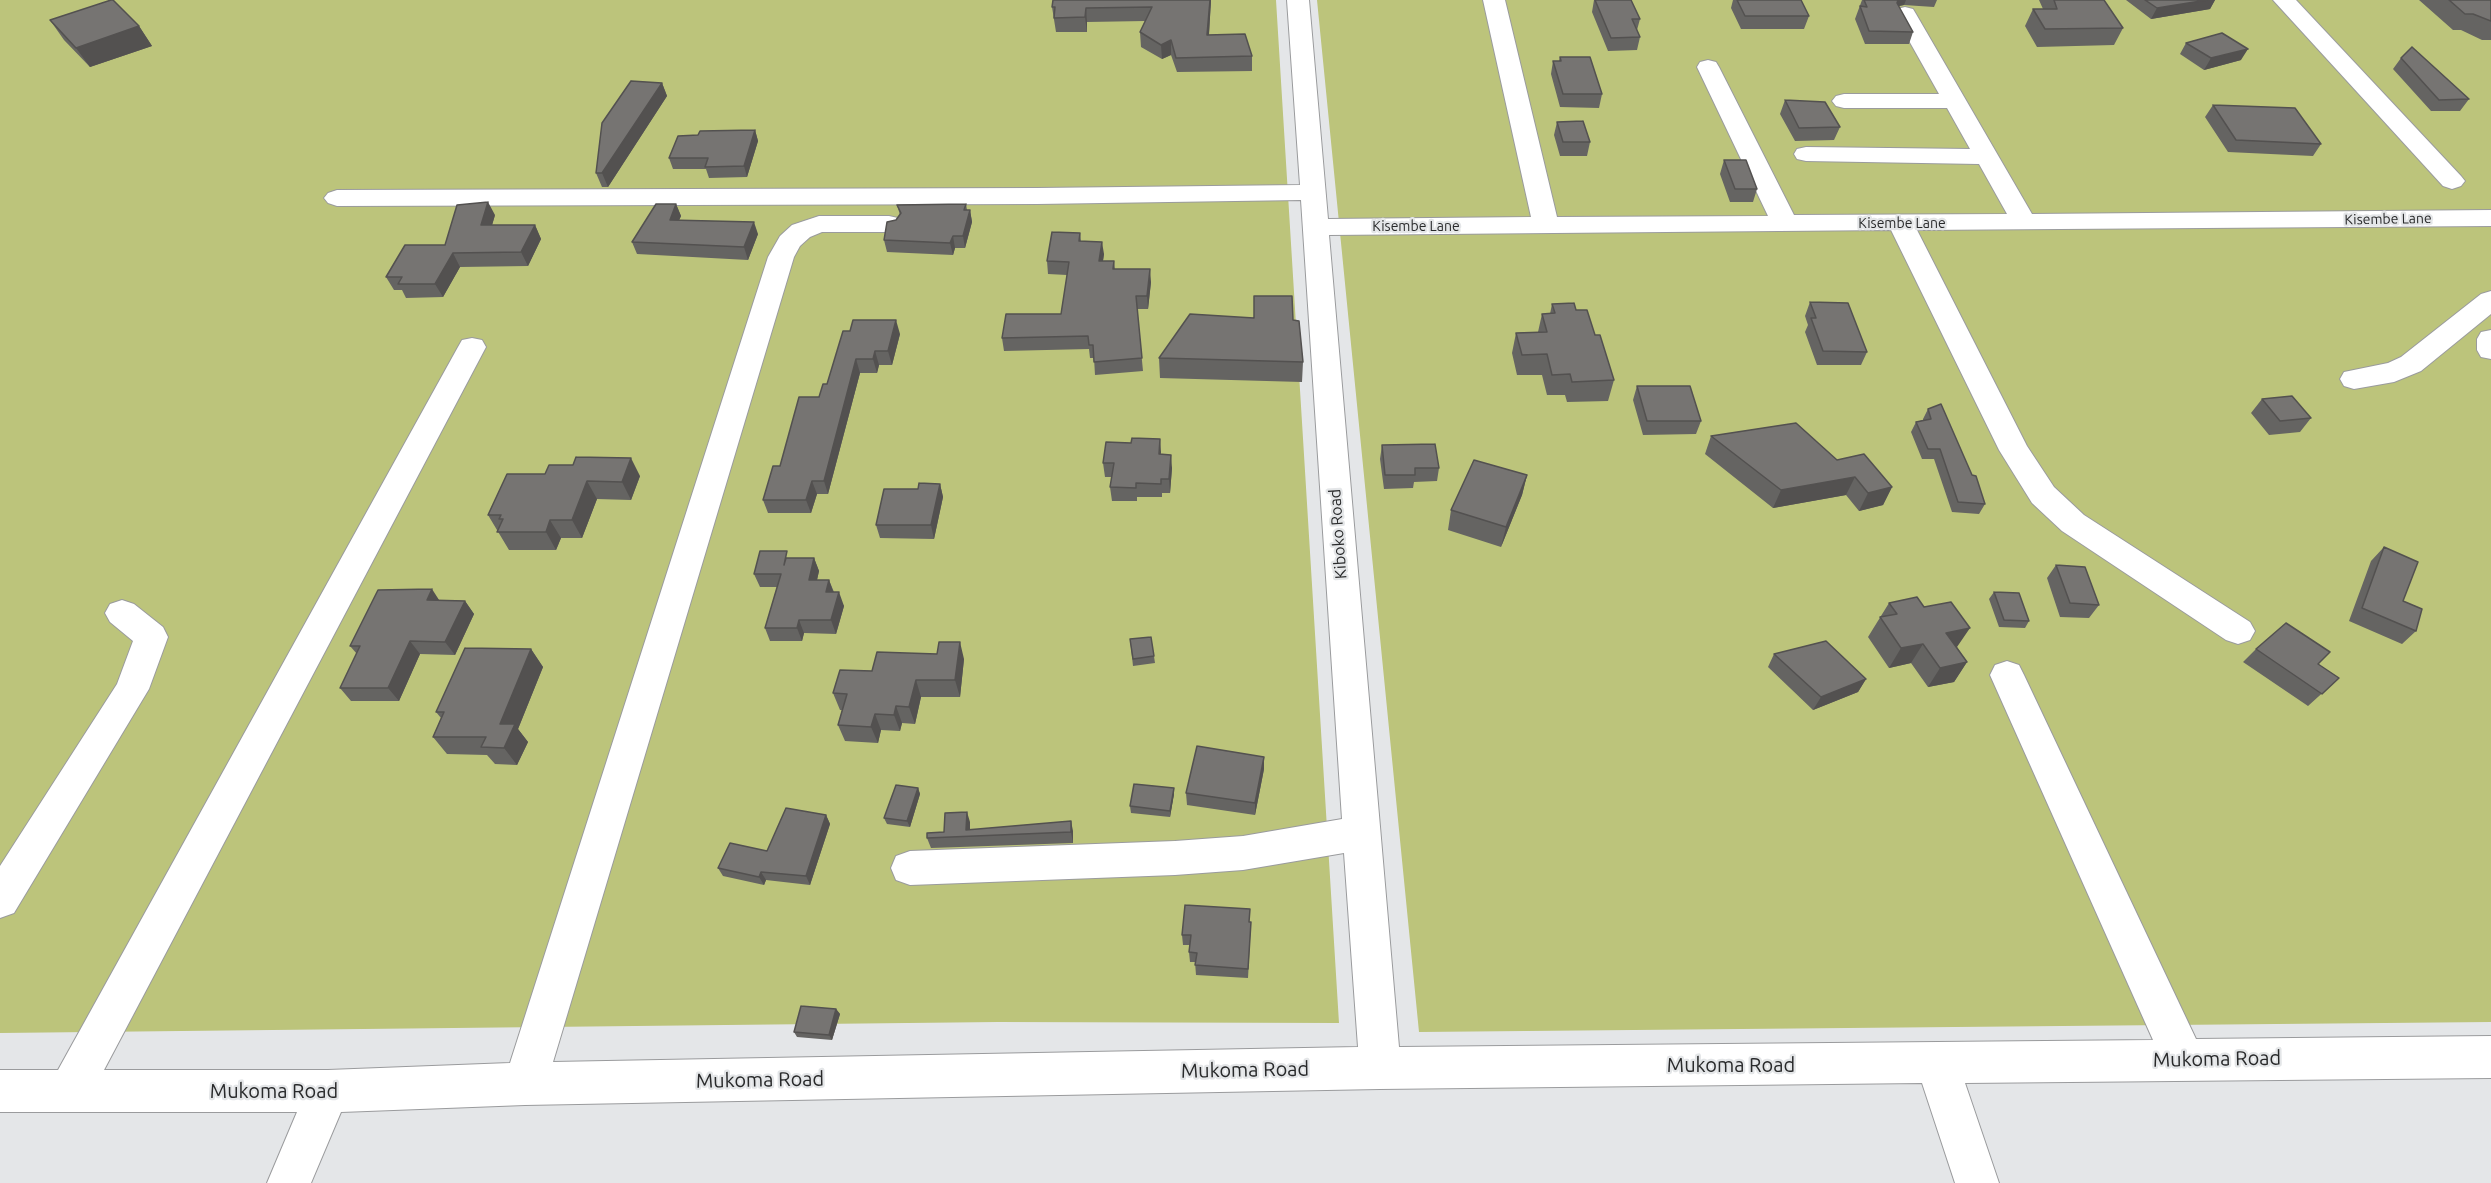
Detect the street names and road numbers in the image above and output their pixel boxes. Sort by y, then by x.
street label: Kisembe Lane [2344,210,2432,228]
street label: Kisembe Lane [1858,215,1946,231]
street label: Kisembe Lane [1372,218,1460,234]
street label: Kiboko Road [1325,488,1351,580]
street label: Mukoma Road [2153,1046,2281,1072]
street label: Mukoma Road [1667,1053,1795,1077]
street label: Mukoma Road [1181,1057,1309,1083]
street label: Mukoma Road [696,1067,824,1093]
street label: Mukoma Road [210,1079,338,1103]

